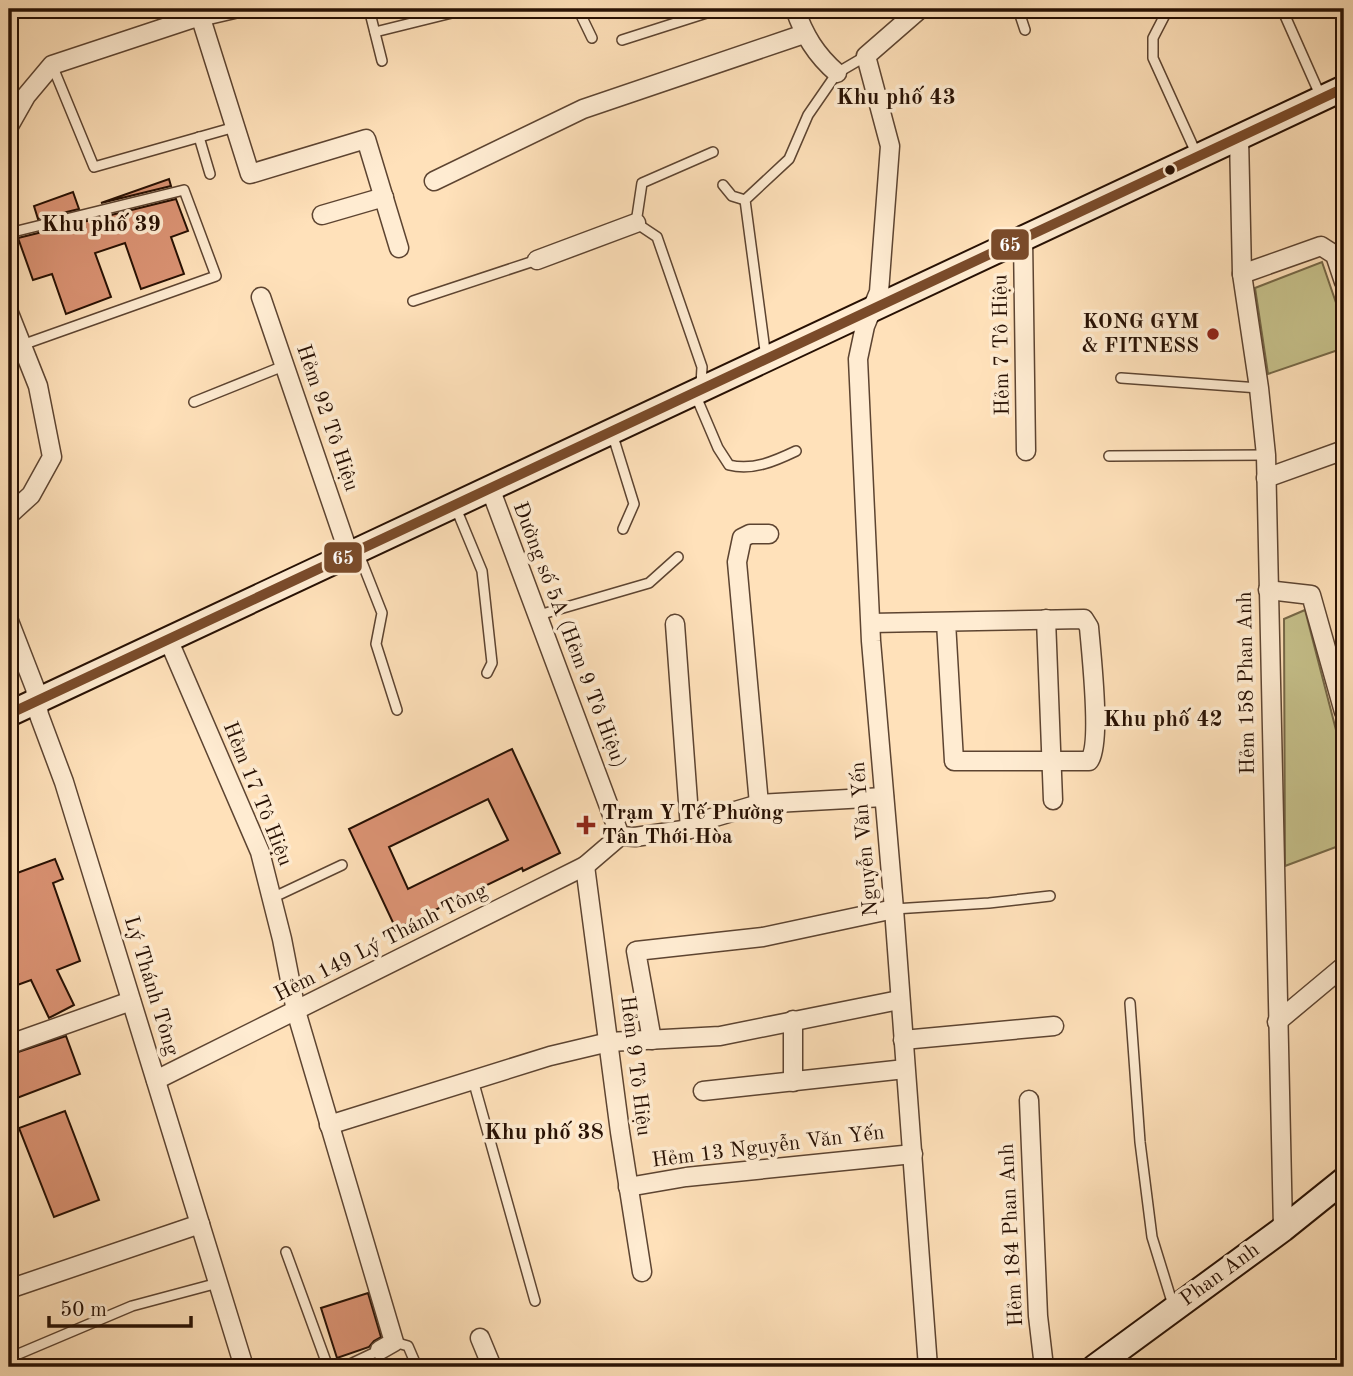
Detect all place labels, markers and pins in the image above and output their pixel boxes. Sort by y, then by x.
unlabelled marker [1163,163,1177,177]
place label: KONG GYM & FITNESS [1082,312,1199,357]
marker: KONG GYM & FITNESS [1205,326,1221,342]
place label: Trạm Y Tế Phường Tân Thới Hòa [602,802,784,848]
marker: Trạm Y Tế Phường Tân Thới Hòa [576,815,596,835]

